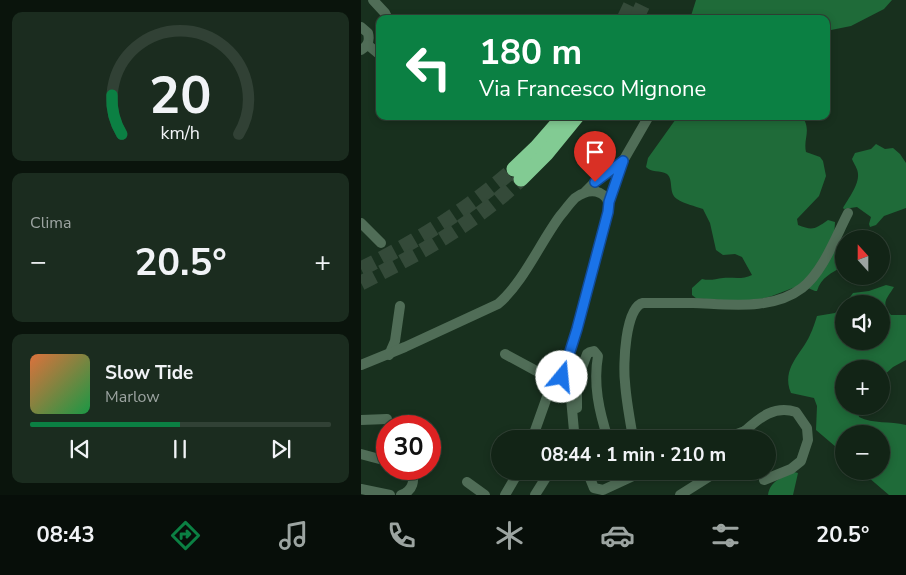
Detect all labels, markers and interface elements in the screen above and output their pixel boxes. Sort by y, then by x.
text: 180 m [479,29,582,76]
icon: left [396,35,461,100]
text: 20 [149,60,212,131]
text: Via Francesco Mignone [479,74,706,104]
text: km/h [161,121,200,145]
pin [574,131,616,182]
icon: arrive [581,138,609,166]
text: Clima [30,212,71,234]
north arrow [835,230,890,285]
map controls [835,230,890,480]
text: 20.5° [134,237,227,288]
text: − [30,243,47,281]
text: + [314,243,331,281]
button: sound [835,295,890,350]
position arrow [535,350,587,402]
text: Slow Tide [105,360,193,386]
button: + [835,360,890,415]
text: Marlow [105,386,160,408]
speed limit sign: 30 [376,415,441,480]
button: − [835,425,890,480]
icon: previous [66,435,94,463]
icon: pause [166,435,194,463]
icon: next [267,435,295,463]
text: 08:44 · 1 min · 210 m [541,442,726,468]
icon: directions [168,518,203,553]
icon: music [276,518,311,553]
icon: phone [384,518,419,553]
icon: climate [492,518,527,553]
icon: car [600,518,635,553]
icon: filters [708,518,743,553]
text: 08:43 [37,520,95,550]
text: 20.5° [816,520,869,550]

